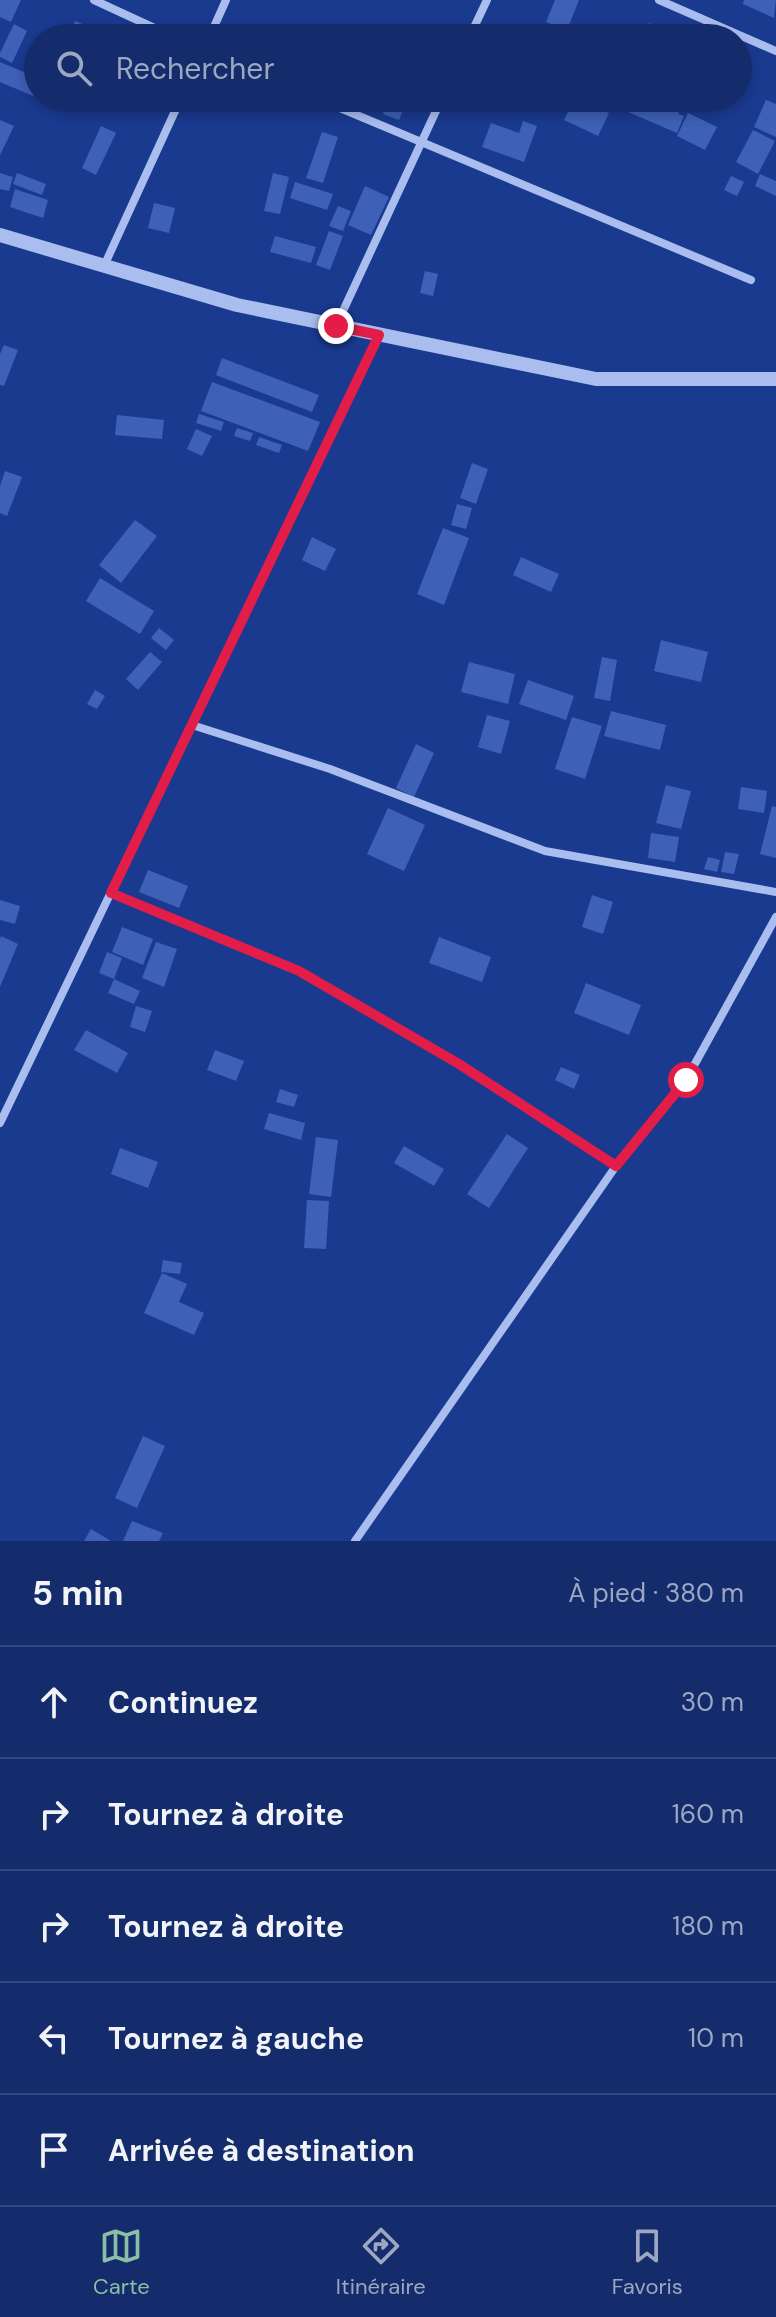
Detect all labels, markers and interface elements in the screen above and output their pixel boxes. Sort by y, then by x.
search box [24,24,752,112]
icon: search [52,46,96,90]
text: Rechercher [116,49,275,88]
route end [318,308,354,344]
route start [668,1062,704,1098]
text: 5 min [32,1571,123,1616]
text: À pied · 380 m [568,1576,744,1610]
icon: ahead [32,1680,76,1724]
text: Continuez [108,1683,258,1722]
text: 30 m [681,1685,744,1719]
icon: right [32,1792,76,1836]
text: Tournez à droite [108,1795,344,1834]
text: 160 m [672,1797,744,1831]
icon: right [32,1904,76,1948]
text: Tournez à droite [108,1907,344,1946]
text: 180 m [672,1909,744,1943]
icon: left [32,2016,76,2060]
text: Tournez à gauche [108,2019,364,2058]
text: 10 m [688,2021,744,2055]
icon: arrive [32,2128,76,2172]
text: Arrivée à destination [108,2131,414,2170]
tab: Carte [93,2224,150,2301]
tab: Itinéraire [336,2224,426,2301]
tab: Favoris [612,2224,683,2301]

